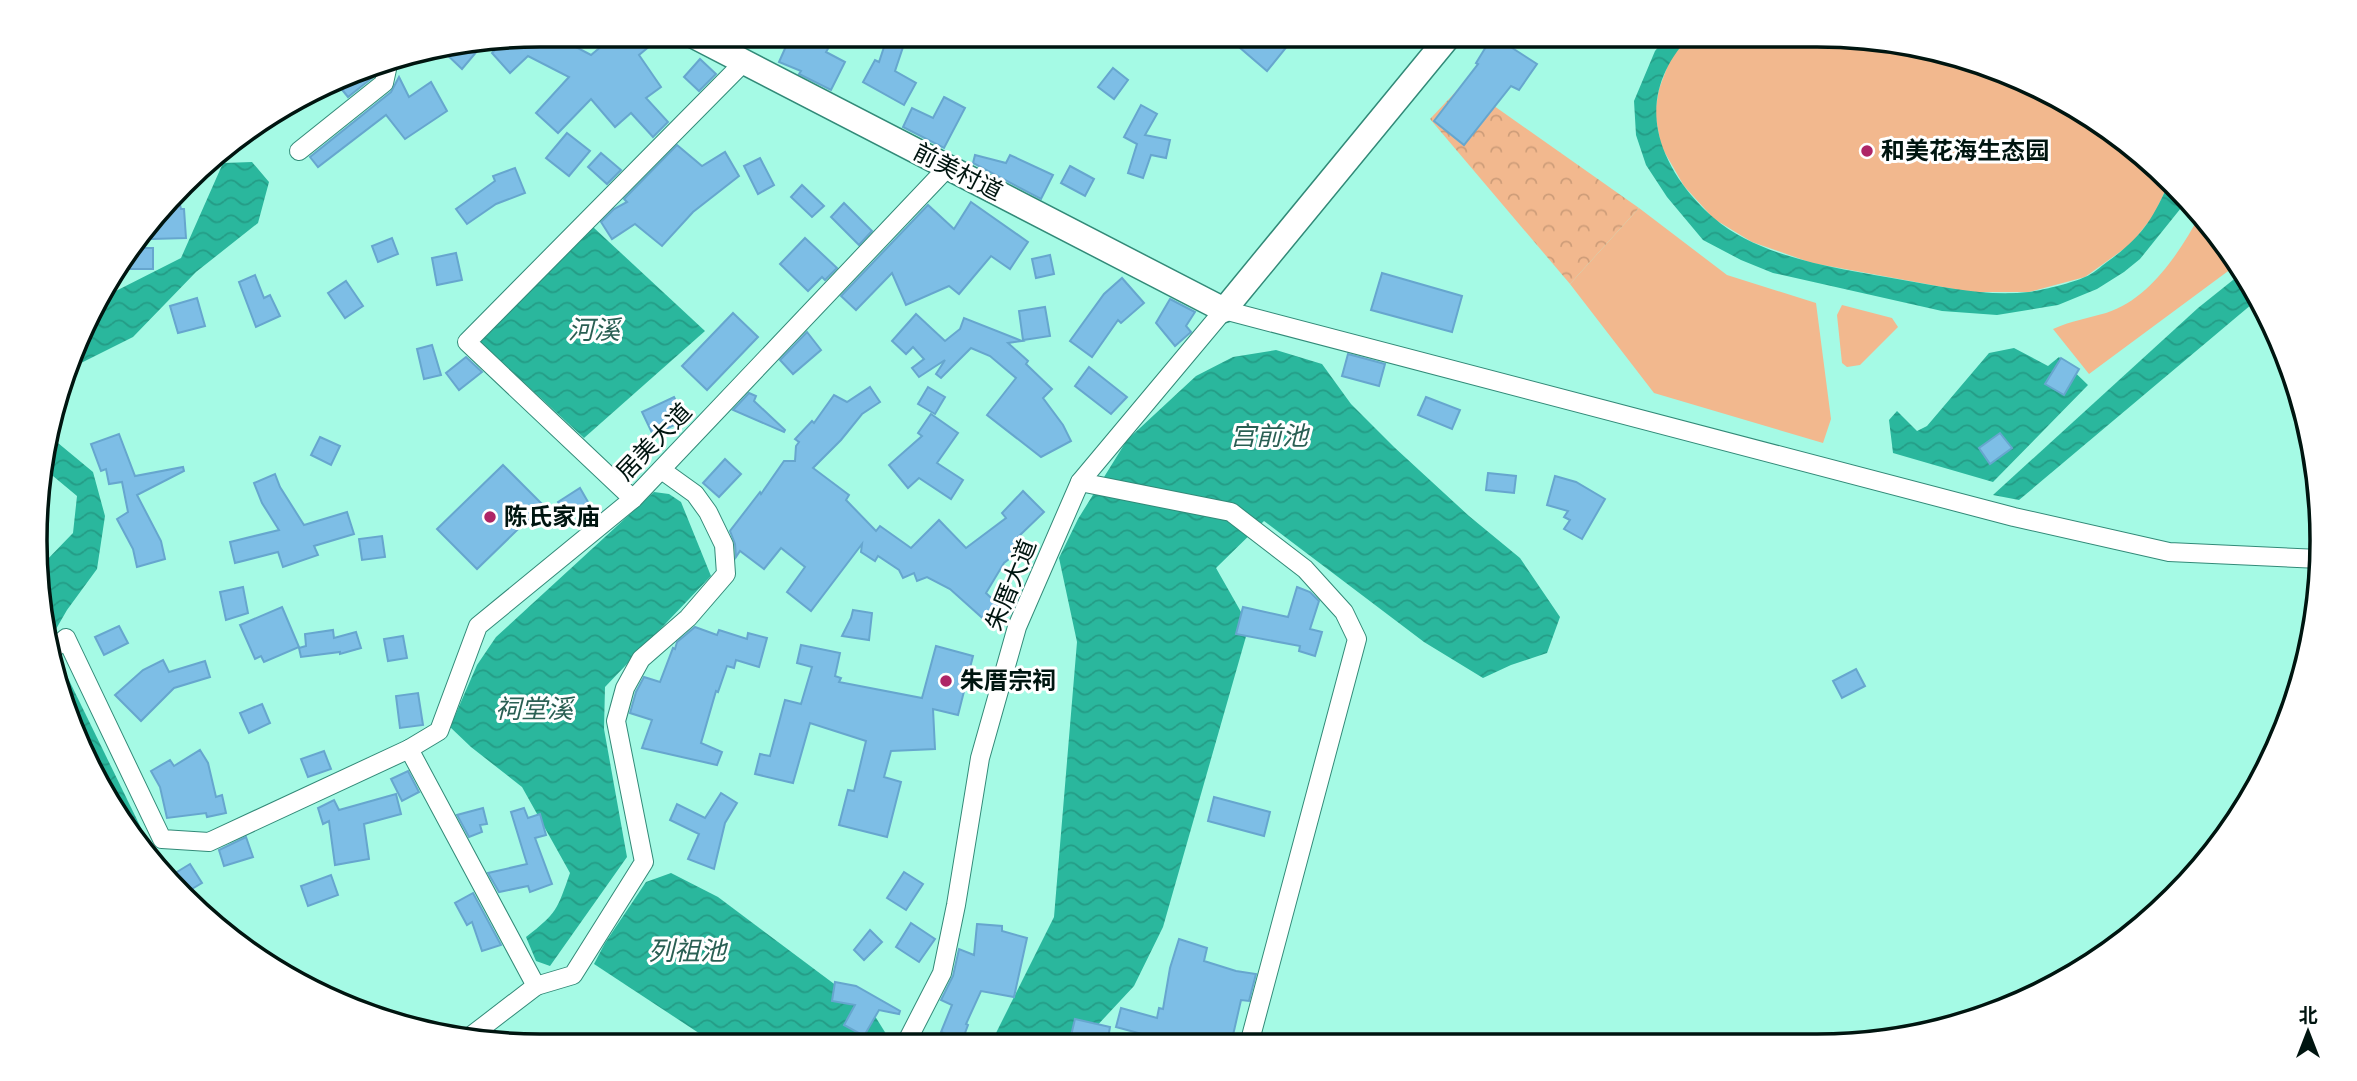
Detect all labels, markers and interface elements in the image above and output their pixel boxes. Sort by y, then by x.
place label: 和美花海生态园 [1881,138,2049,164]
street label: 前美村道 [909,139,1007,205]
marker: 和美花海生态园 [1859,143,1875,159]
water label: 河溪 [568,317,623,344]
street label: 居美大道 [611,398,697,486]
water label: 宫前池 [1230,423,1311,450]
place label: 陈氏家庙 [504,504,600,530]
marker: 陈氏家庙 [482,509,498,525]
street label: 朱厝大道 [981,536,1041,634]
place label: 朱厝宗祠 [960,668,1056,694]
marker: 朱厝宗祠 [938,673,954,689]
water label: 祠堂溪 [495,696,576,723]
water label: 列祖池 [648,938,729,965]
north arrow [2273,997,2343,1067]
text: 北 [2298,1006,2318,1026]

